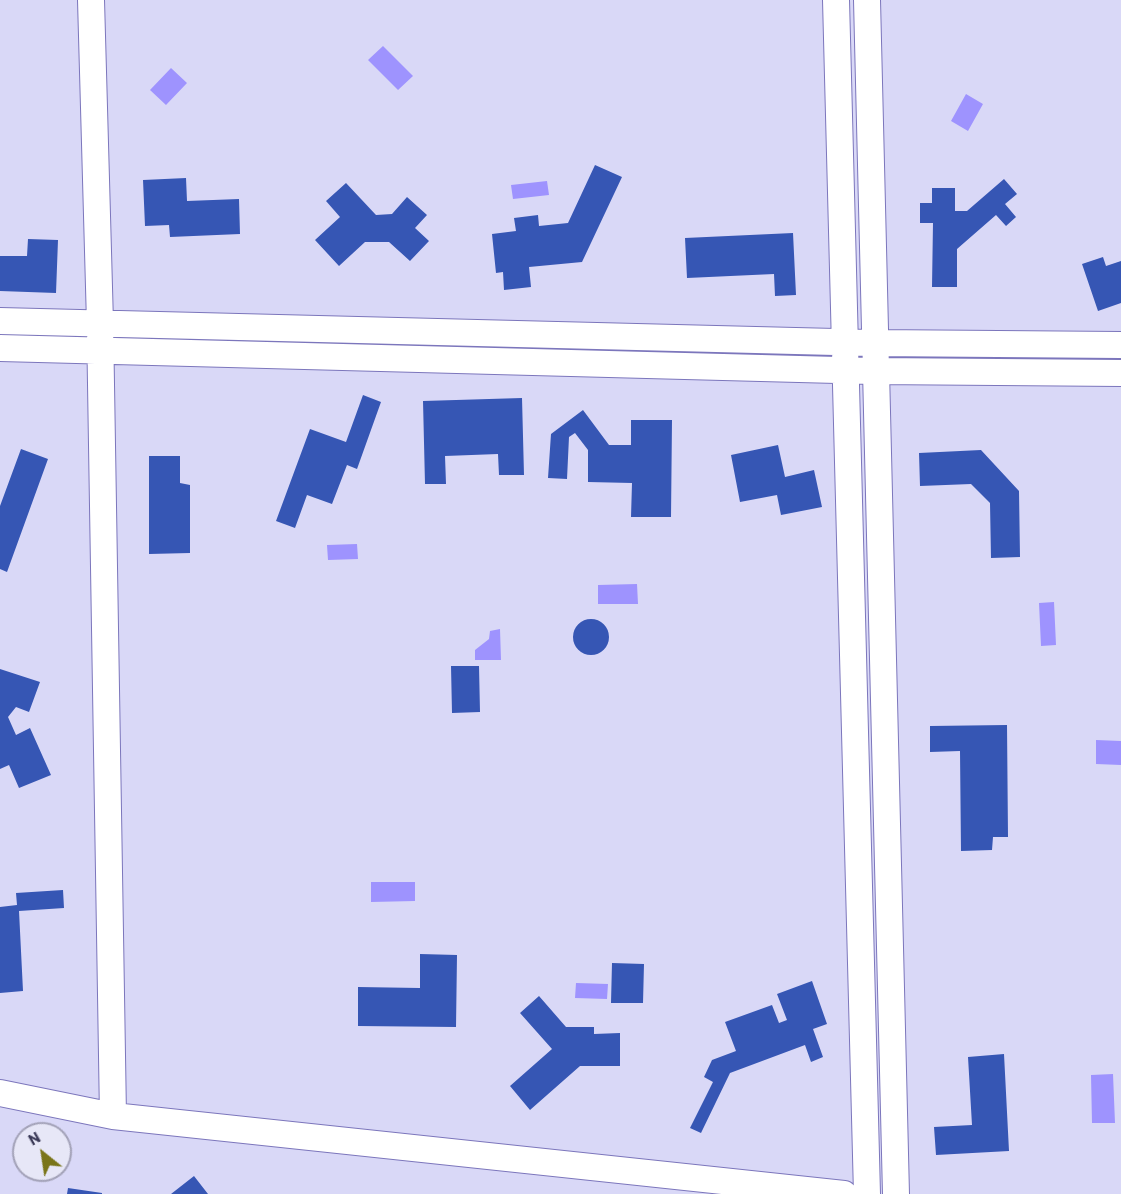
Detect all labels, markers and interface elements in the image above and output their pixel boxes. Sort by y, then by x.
north arrow [12,1122,72,1182]
text: N [24,1127,43,1149]

